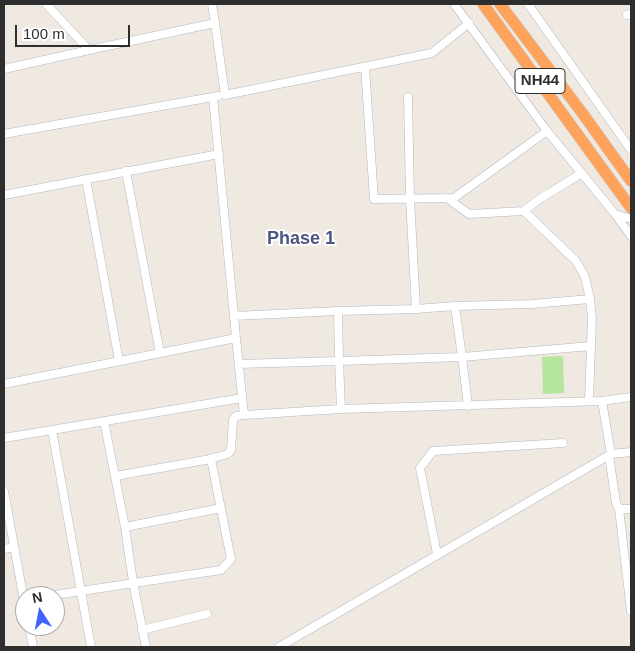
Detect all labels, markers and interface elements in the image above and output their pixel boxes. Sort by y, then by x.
scale bar [18,15,132,47]
text: 100 m [23,25,65,42]
road number: NH44 [515,68,565,94]
district label: Phase 1 [267,228,335,250]
north arrow [15,586,65,636]
text: N [31,588,44,606]

